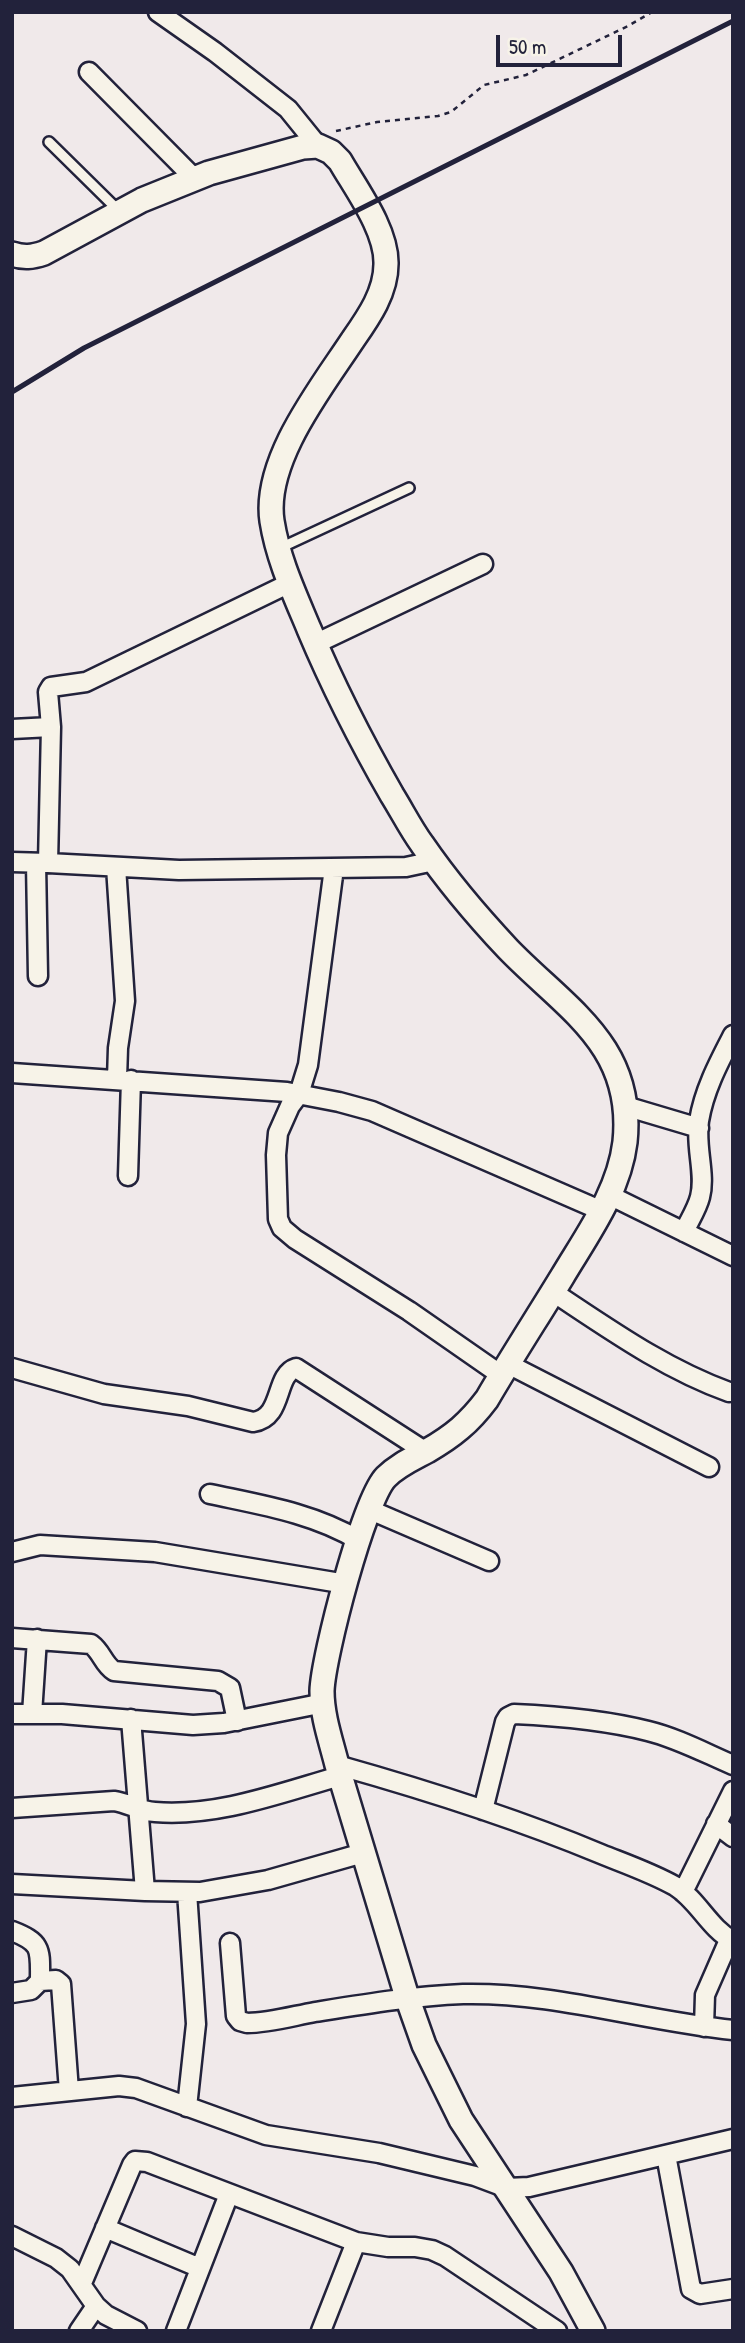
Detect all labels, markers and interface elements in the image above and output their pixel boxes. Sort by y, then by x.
scale bar [500,21,626,65]
text: 50 m [509,32,546,61]

